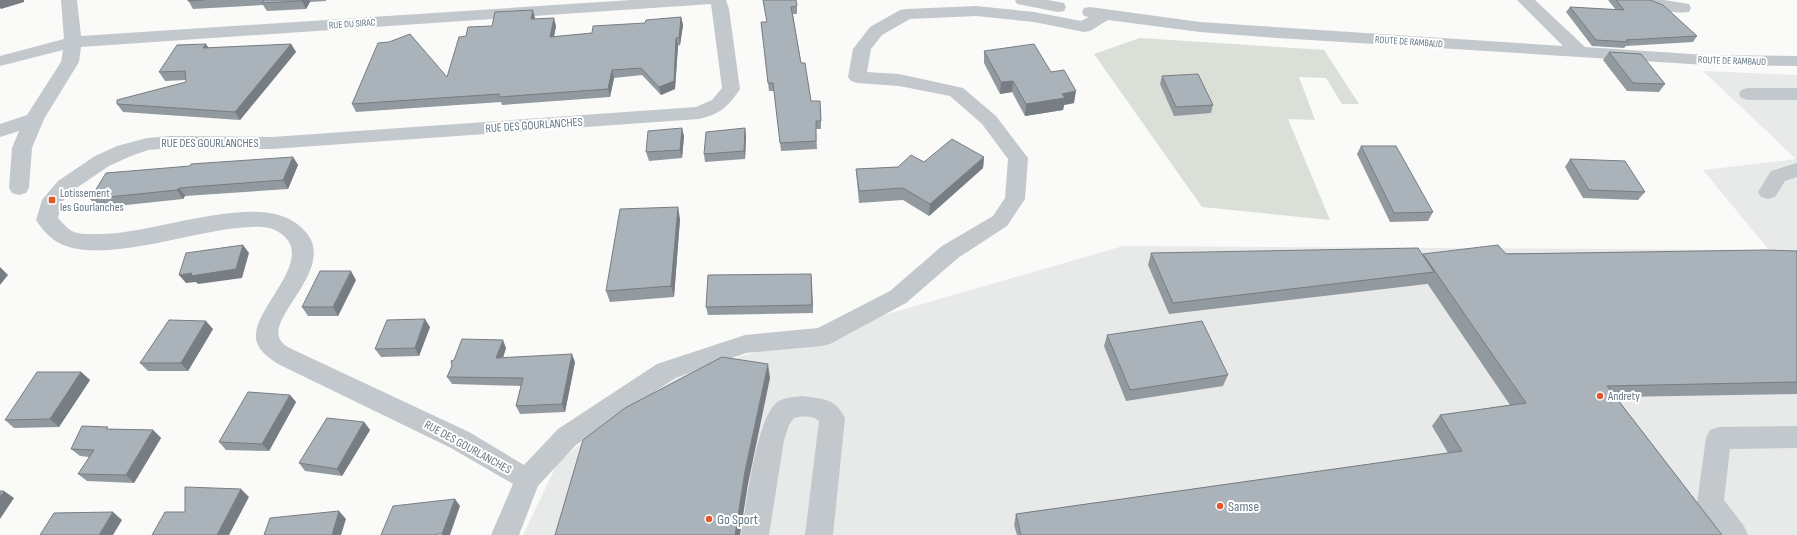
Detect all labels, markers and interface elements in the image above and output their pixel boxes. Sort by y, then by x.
street label: RUE DU SIRAC [328,16,376,32]
street label: ROUTE DE RAMBAUD [1375,34,1443,50]
street label: ROUTE DE RAMBAUD [1698,54,1766,68]
street label: RUE DES GOURLANCHES [485,115,583,136]
street label: RUE DES GOURLANCHES [161,136,259,151]
place label: Lotissement les Gourlanches [60,186,124,215]
marker: Lotissement les Gourlanches [47,195,57,205]
place label: Andrety [1607,389,1640,404]
marker: Andrety [1595,391,1605,401]
street label: RUE DES GOURLANCHES [422,417,514,478]
place label: Samse [1228,498,1259,515]
marker: Samse [1215,501,1225,511]
place label: Go Sport [717,511,758,528]
marker: Go Sport [704,514,714,524]

